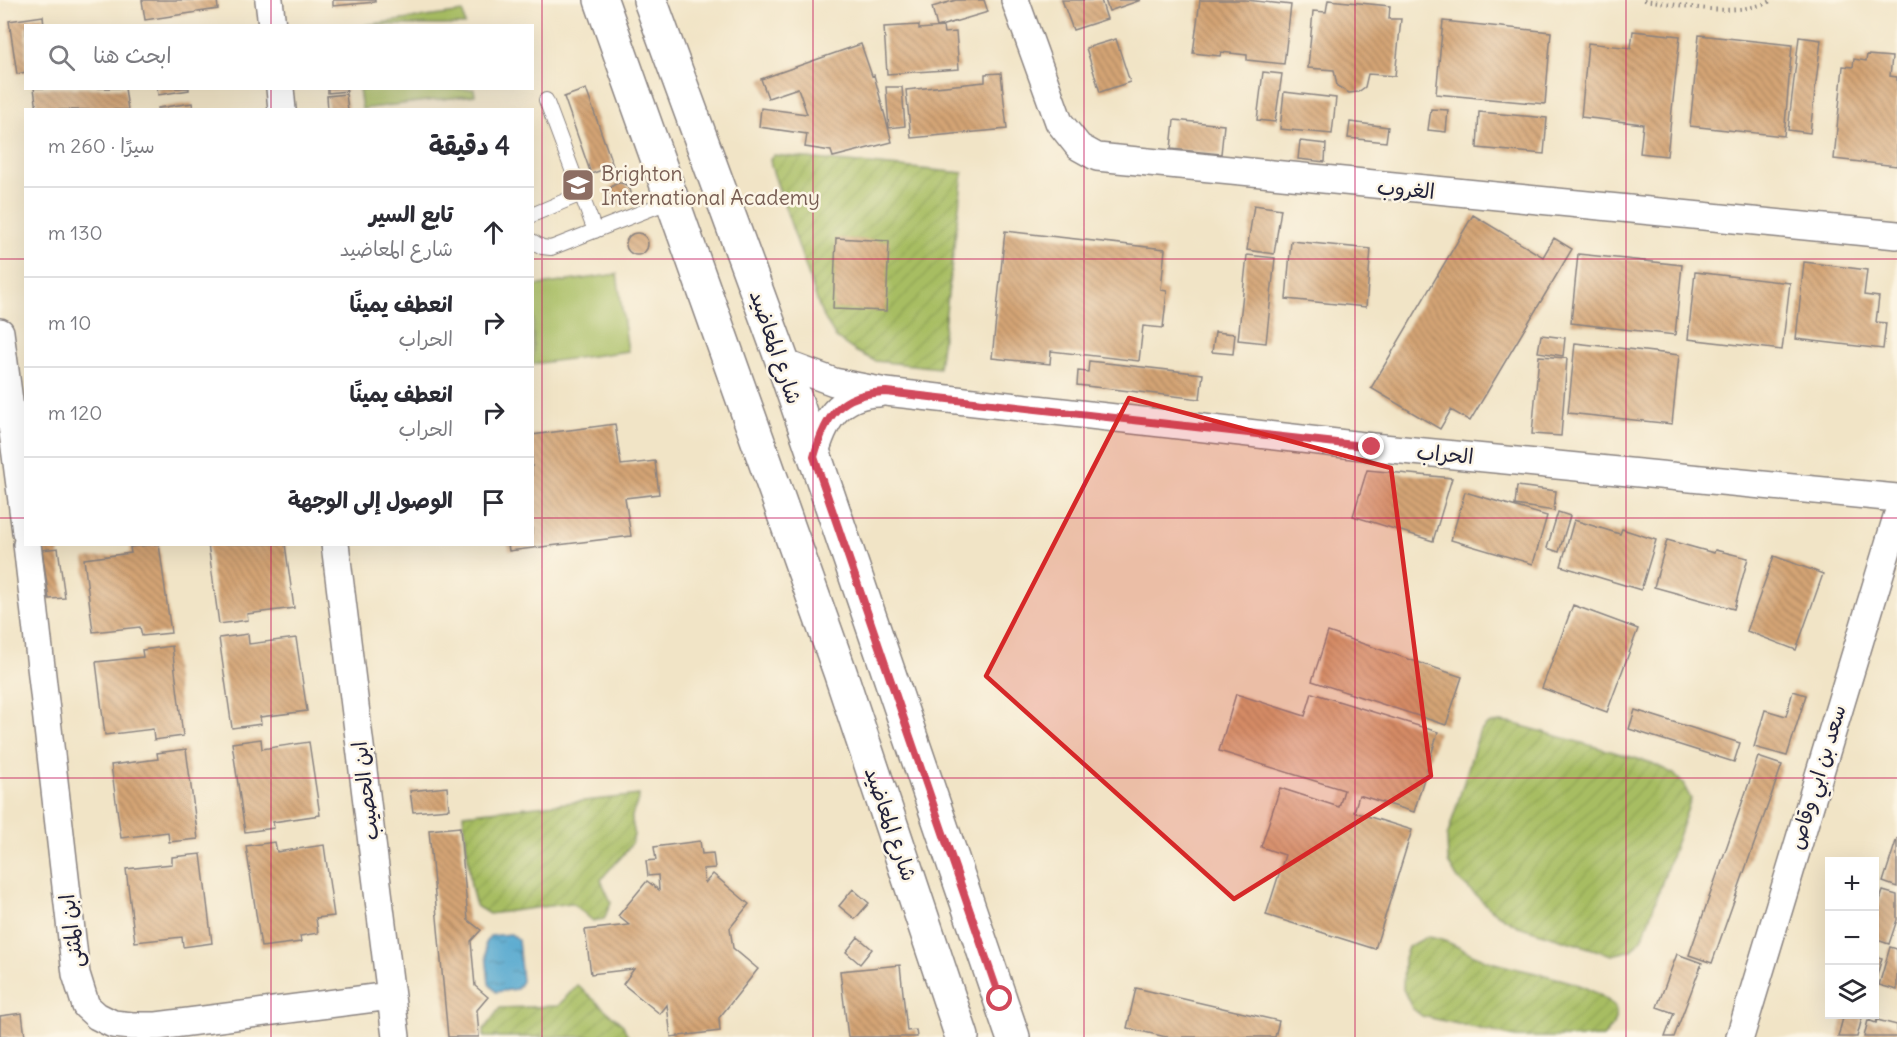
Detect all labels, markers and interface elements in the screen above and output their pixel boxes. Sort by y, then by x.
search box [24,24,534,90]
icon: search [45,41,78,74]
text: ابحث هنا [93,41,172,69]
text: 4 دقيقة [429,129,510,162]
text: سيرًا · 260 m [48,133,155,158]
place label: Brighton International Academy [601,160,820,211]
school or university icon: Brighton International Academy [560,167,596,203]
street label: الغروب [1376,173,1436,205]
text: تابع السير [369,200,453,228]
icon: ahead [477,216,510,249]
text: 130 m [48,220,103,245]
text: شارع المعاضيد [340,236,453,261]
street label: شارع المعاضيد [742,286,808,408]
text: انعطف يمينًا [350,290,453,318]
icon: right [477,306,510,339]
text: 10 m [48,310,91,335]
text: الحراب [399,326,453,351]
text: انعطف يمينًا [350,380,453,408]
icon: right [477,396,510,429]
text: 120 m [48,400,102,425]
text: الحراب [399,416,453,441]
route end [1358,433,1384,459]
street label: الحراب [1415,438,1475,470]
text: الوصول إلى الوجهة [288,486,453,514]
icon: arrive [477,486,510,519]
street label: سعد بن ابي وقاص [1782,701,1858,854]
street label: ابن الحصيب [346,740,384,842]
street label: شارع المعاضيد [857,763,923,885]
map controls [1825,857,1879,1019]
button: + [1825,857,1879,911]
street label: ابن المثنى [53,892,90,969]
button: − [1825,911,1879,965]
button: layers [1825,965,1879,1019]
route start [986,985,1012,1011]

